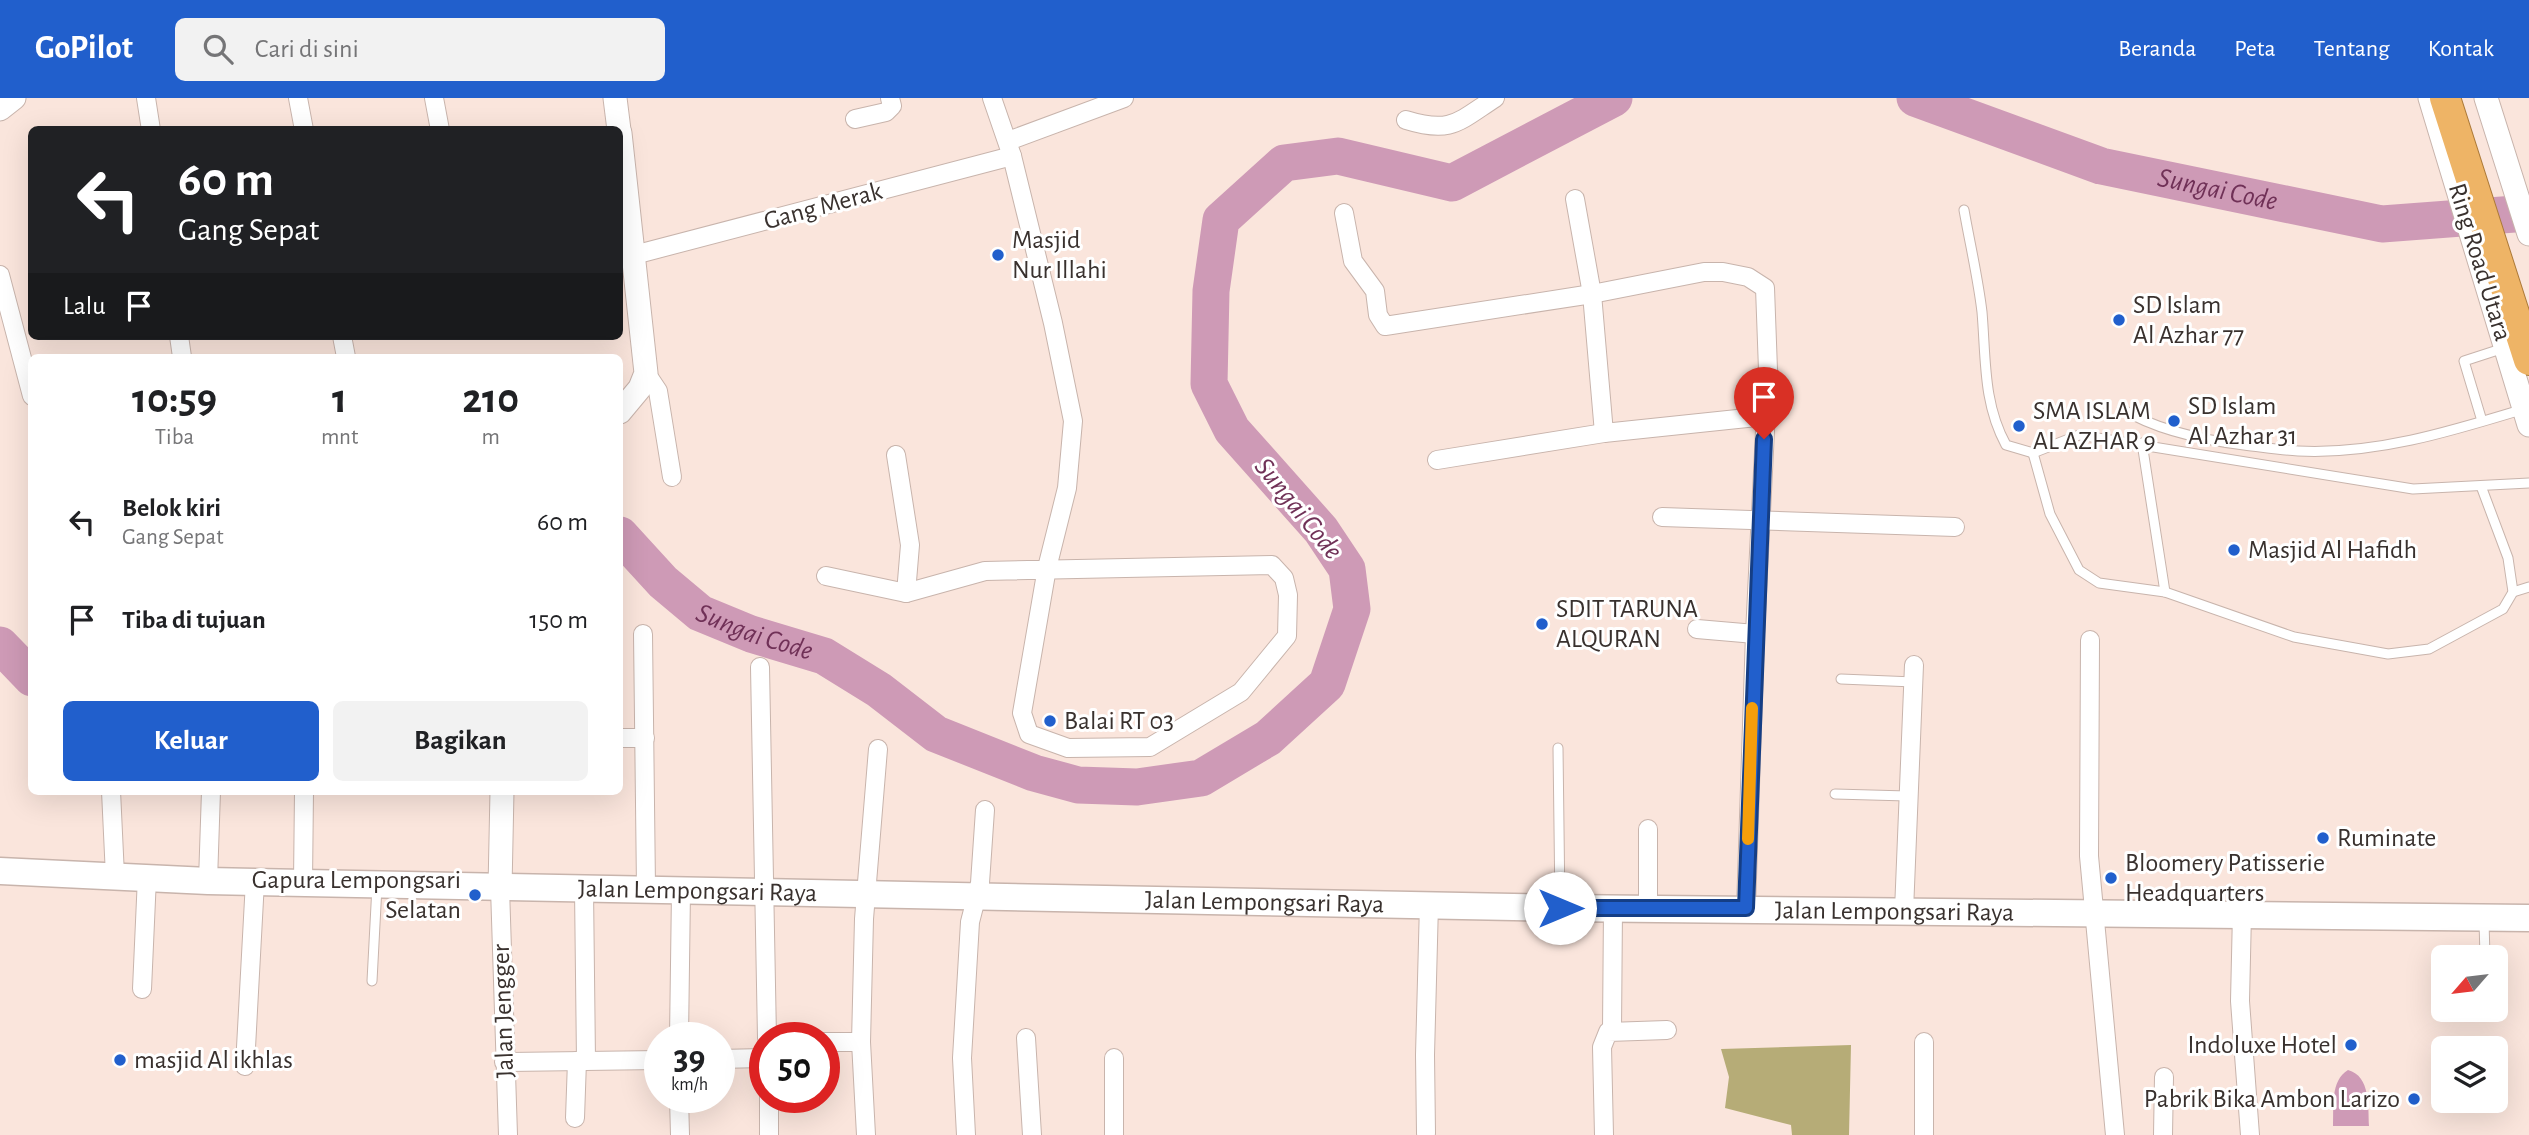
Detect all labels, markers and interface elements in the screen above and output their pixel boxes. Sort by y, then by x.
search box [175,18,665,81]
icon: search [199,30,237,68]
text: GoPilot [35,32,133,65]
text: Cari di sini [255,36,359,62]
text: Beranda [2118,37,2196,61]
text: Peta [2234,37,2276,61]
text: Tentang [2314,37,2390,61]
text: Kontak [2428,37,2494,61]
icon: left [63,154,154,245]
text: 60 m [178,156,274,205]
water label: Sungai Code [2155,164,2280,216]
street label: Gang Merak [761,178,885,234]
street label: Ring Road Utara [2444,180,2516,344]
text: Gang Sepat [178,214,319,246]
place label: Masjid Nur Illahi [1012,227,1107,283]
marker: Masjid Nur Illahi [990,247,1006,263]
icon: arrive [120,287,158,325]
place label: SD Islam Al Azhar 77 [2133,292,2244,348]
text: Lalu [63,293,106,319]
marker: SD Islam Al Azhar 77 [2111,312,2127,328]
pin [1734,367,1794,439]
text: 10:59 [132,378,217,420]
text: 1 [332,378,347,420]
text: 210 [462,378,519,420]
icon: arrive [1745,378,1783,416]
place label: SD Islam Al Azhar 31 [2188,393,2297,449]
place label: SMA ISLAM AL AZHAR 9 [2033,398,2156,454]
marker: SD Islam Al Azhar 31 [2166,413,2182,429]
marker: SMA ISLAM AL AZHAR 9 [2011,418,2027,434]
text: Tiba [155,426,194,449]
text: mnt [321,426,358,449]
text: m [481,426,500,449]
water label: Sungai Code [1249,453,1347,565]
text: Belok kiri [122,495,221,521]
icon: left [63,503,101,541]
text: 60 m [537,509,588,535]
text: Gang Sepat [122,526,224,549]
place label: Masjid Al Hafidh [2248,537,2417,563]
marker: Masjid Al Hafidh [2226,542,2242,558]
place label: SDIT TARUNA ALQURAN [1556,596,1698,652]
water label: Sungai Code [692,599,816,666]
icon: arrive [63,601,101,639]
text: Tiba di tujuan [122,607,266,633]
text: 150 m [529,607,588,633]
marker: SDIT TARUNA ALQURAN [1534,616,1550,632]
button: Keluar [63,701,319,781]
button: Bagikan [333,701,588,781]
place label: Balai RT 03 [1064,708,1174,734]
marker: Balai RT 03 [1042,713,1058,729]
place label: Ruminate [2337,825,2436,851]
marker: Ruminate [2315,830,2331,846]
place label: Bloomery Patisserie Headquarters [2125,850,2325,906]
place label: Gapura Lempongsari Selatan [252,867,461,923]
marker: Bloomery Patisserie Headquarters [2103,870,2119,886]
position arrow [1523,871,1597,945]
street label: Jalan Lempongsari Raya [578,875,818,906]
marker: Gapura Lempongsari Selatan [467,887,483,903]
street label: Jalan Lempongsari Raya [1145,887,1384,917]
street label: Jalan Lempongsari Raya [1775,897,2014,926]
street label: Jalan Jengger [488,943,518,1078]
north arrow [2431,945,2508,1022]
map controls [2431,945,2508,1113]
speed limit sign: 50 [749,1022,840,1113]
place label: Indoluxe Hotel [2187,1032,2337,1058]
button: layers [2431,1036,2508,1113]
marker: Indoluxe Hotel [2343,1037,2359,1053]
text: 39 [673,1041,705,1076]
place label: masjid Al ikhlas [134,1047,293,1073]
marker: masjid Al ikhlas [112,1052,128,1068]
text: km/h [671,1076,708,1094]
place label: Pabrik Bika Ambon Larizo [2144,1086,2400,1112]
marker: Pabrik Bika Ambon Larizo [2406,1091,2422,1107]

